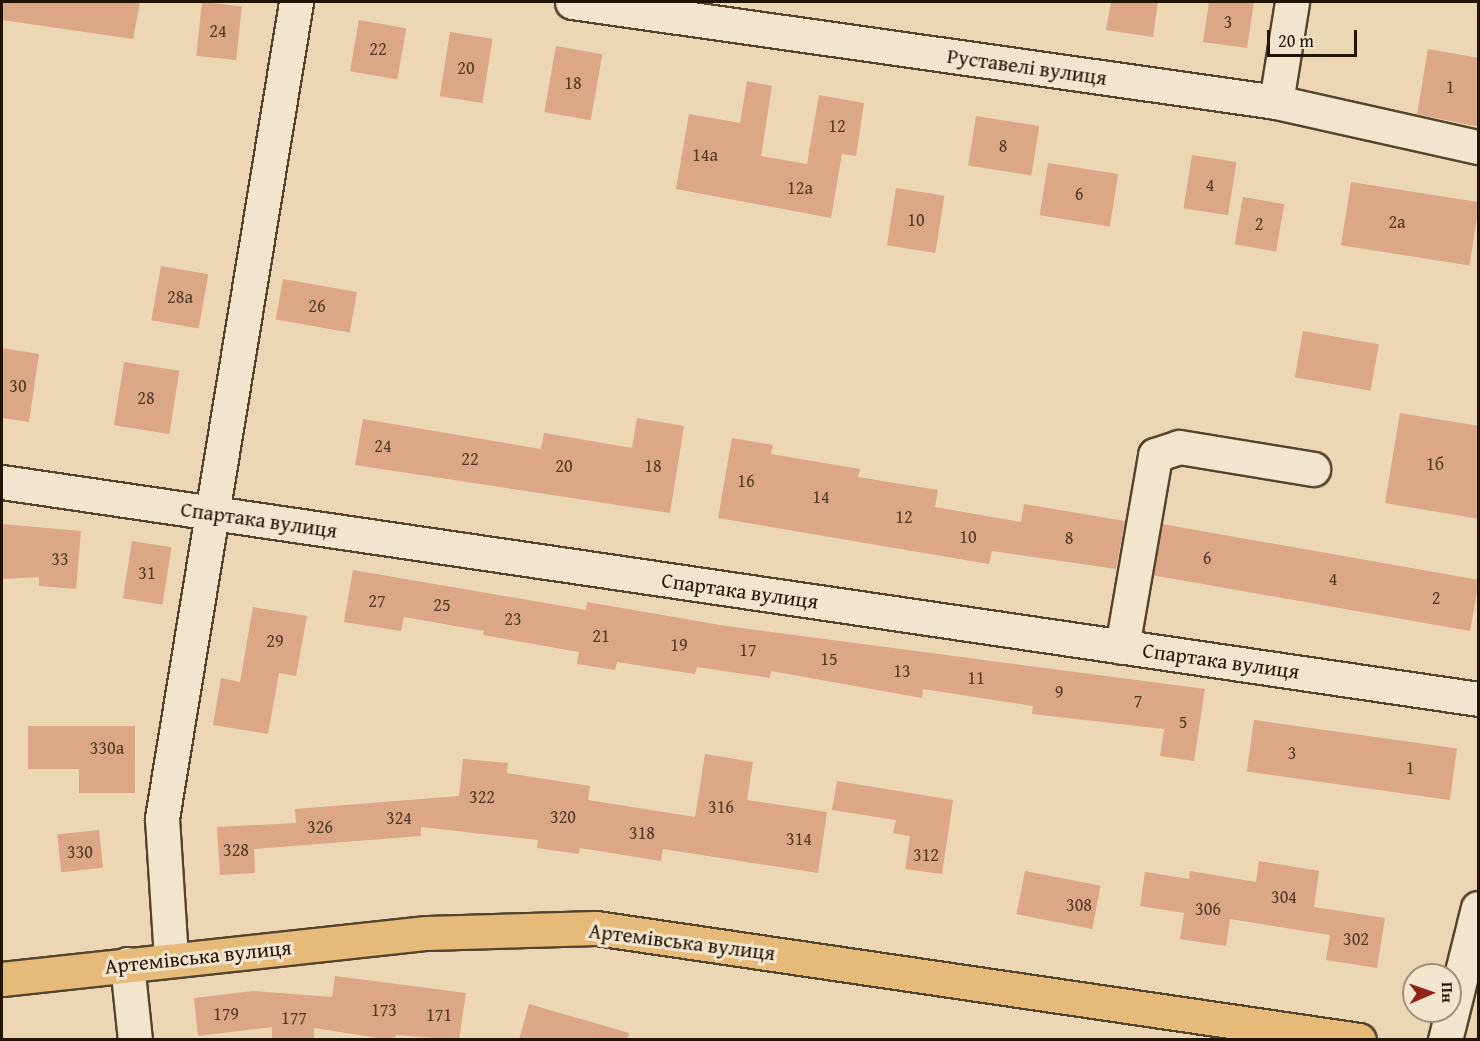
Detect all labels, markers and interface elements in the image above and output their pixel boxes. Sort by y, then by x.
house number: 3 [1224,11,1232,33]
scale bar [1270,18,1360,56]
house number: 24 [209,20,227,42]
text: 20 m [1278,27,1314,54]
house number: 22 [369,38,387,60]
street label: Руставелі вулиця [945,43,1109,91]
house number: 20 [457,57,475,79]
house number: 18 [564,72,582,94]
house number: 1 [1446,76,1454,98]
house number: 12 [828,115,846,137]
house number: 8 [999,135,1007,157]
house number: 14а [692,144,718,166]
house number: 4 [1206,174,1214,196]
house number: 12а [787,177,813,199]
house number: 6 [1075,183,1083,205]
house number: 10 [907,209,925,231]
house number: 2а [1388,211,1406,233]
house number: 2 [1255,213,1263,235]
house number: 28а [167,286,193,308]
house number: 26 [308,295,326,317]
house number: 30 [9,375,27,397]
house number: 28 [137,387,155,409]
house number: 24 [374,435,392,457]
house number: 22 [461,448,479,470]
house number: 1б [1426,453,1444,475]
house number: 20 [555,455,573,477]
house number: 18 [644,455,662,477]
house number: 16 [737,470,755,492]
house number: 14 [812,486,830,508]
street label: Спартака вулиця [179,497,339,543]
house number: 12 [895,506,913,528]
house number: 10 [959,526,977,548]
house number: 8 [1065,527,1073,549]
house number: 6 [1203,547,1211,569]
house number: 33 [51,548,69,570]
house number: 31 [138,562,156,584]
street label: Спартака вулиця [660,568,820,614]
house number: 4 [1329,568,1337,590]
house number: 2 [1432,587,1440,609]
house number: 27 [368,590,386,612]
house number: 25 [433,594,451,616]
house number: 23 [504,608,522,630]
house number: 21 [592,625,610,647]
house number: 29 [266,630,284,652]
house number: 19 [670,634,688,656]
street label: Спартака вулиця [1141,638,1301,684]
house number: 17 [739,639,757,661]
house number: 15 [820,648,838,670]
house number: 13 [893,660,911,682]
house number: 11 [967,667,985,689]
house number: 9 [1055,681,1063,703]
house number: 7 [1134,690,1142,712]
house number: 5 [1179,711,1187,733]
house number: 330а [90,737,124,759]
house number: 3 [1288,742,1296,764]
house number: 1 [1406,757,1414,779]
house number: 322 [469,786,495,808]
house number: 316 [708,796,734,818]
house number: 320 [550,806,576,828]
house number: 324 [386,807,412,829]
house number: 326 [307,816,333,838]
house number: 318 [629,822,655,844]
house number: 314 [786,828,812,850]
house number: 328 [223,839,249,861]
house number: 330 [67,841,93,863]
house number: 312 [913,844,939,866]
house number: 304 [1271,886,1297,908]
house number: 308 [1066,894,1092,916]
house number: 306 [1195,898,1221,920]
street label: Артемівська вулиця [587,918,777,966]
house number: 302 [1343,928,1369,950]
street label: Артемівська вулиця [103,935,293,979]
north arrow [1402,963,1462,1023]
text: Пн [1436,982,1460,1003]
house number: 173 [371,999,397,1021]
house number: 179 [213,1003,239,1025]
house number: 171 [426,1004,452,1026]
house number: 177 [281,1007,307,1029]

